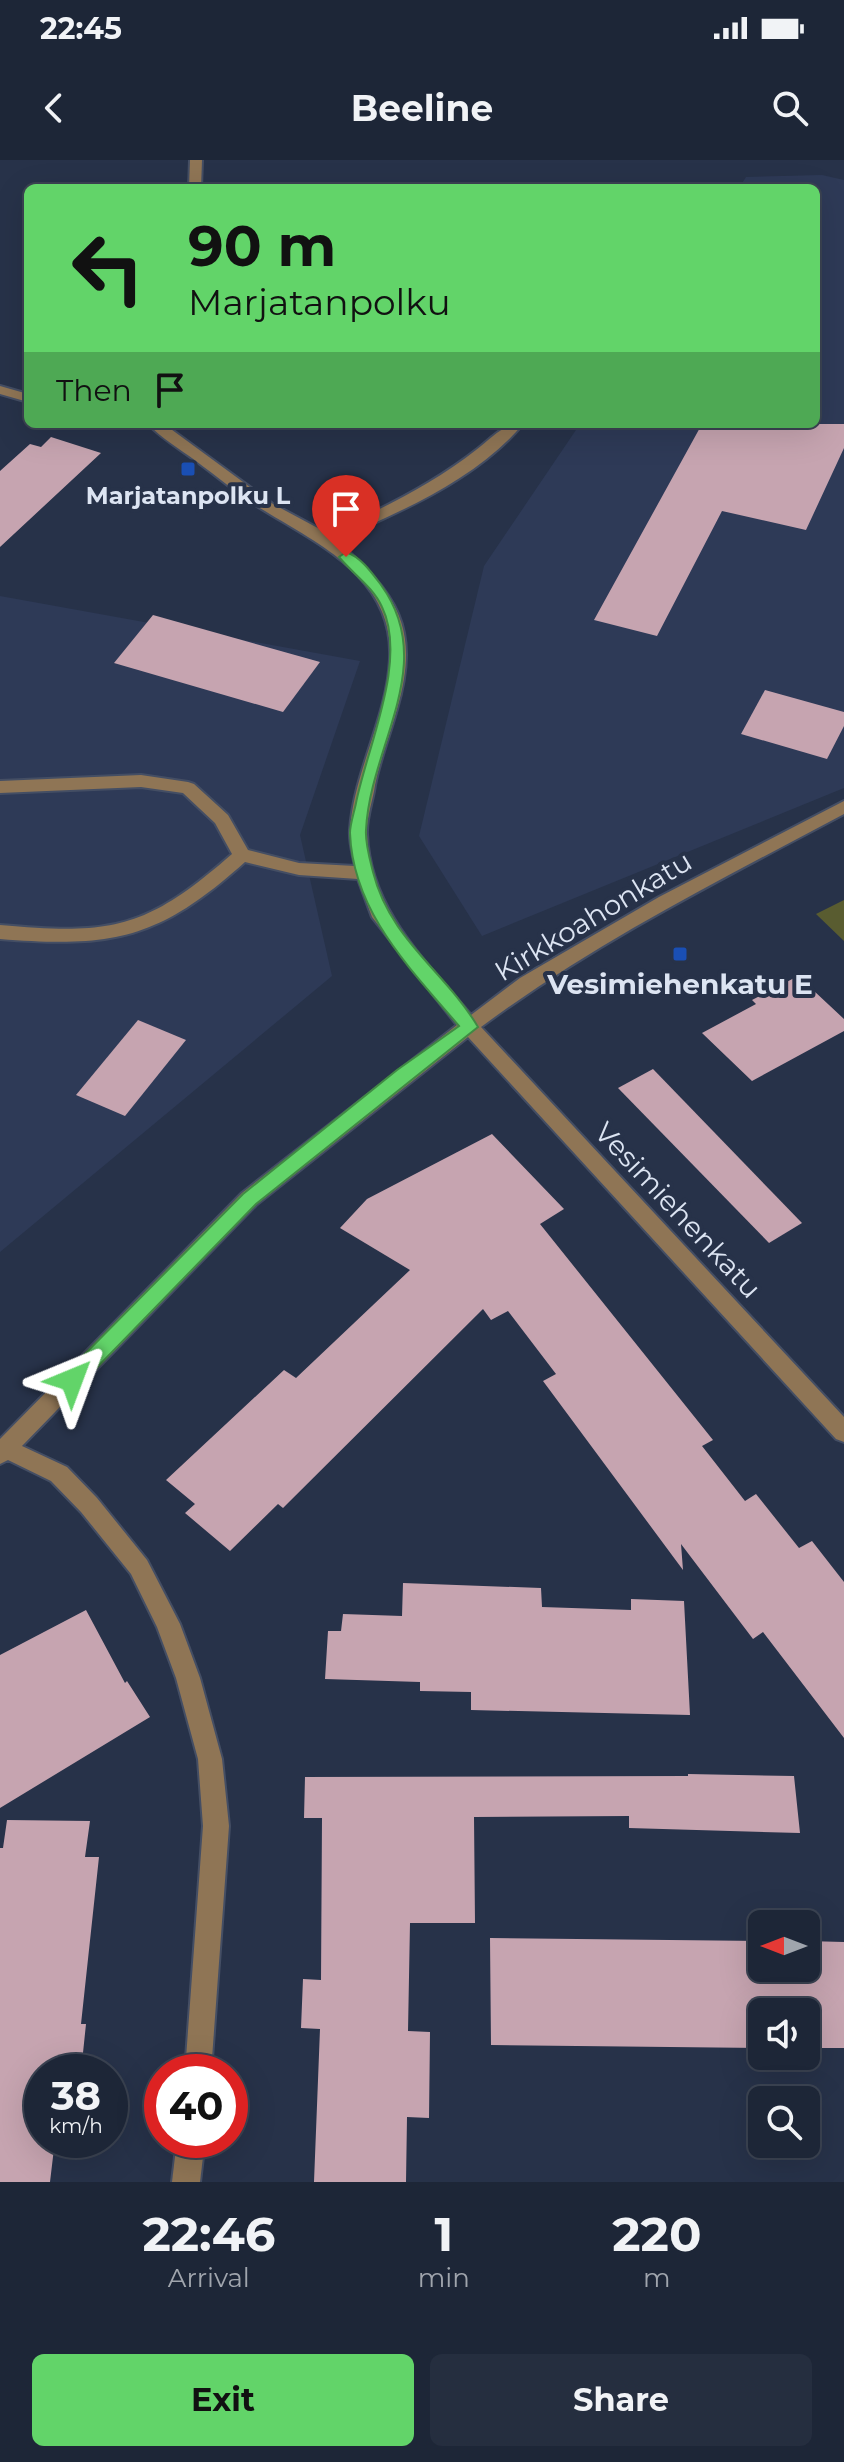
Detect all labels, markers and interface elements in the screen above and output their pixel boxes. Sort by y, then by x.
text: 22:45 [40,10,122,47]
icon: back [32,86,76,130]
text: Beeline [351,86,493,130]
icon: search [768,86,812,130]
text: 90 m [188,212,336,280]
icon: left [56,216,160,320]
text: Marjatanpolku [188,280,451,324]
icon: arrive [148,368,192,412]
text: Then [56,372,132,409]
marker: Marjatanpolku L [179,460,197,478]
pin [312,475,380,557]
place label: Marjatanpolku L [86,481,291,510]
icon: arrive [324,487,368,531]
street label: Kirkkoahonkatu [488,844,698,988]
marker: Vesimiehenkatu E [671,945,689,963]
place label: Vesimiehenkatu E [546,967,813,1001]
street label: Vesimiehenkatu [588,1115,768,1305]
position arrow [30,1338,114,1422]
north arrow [748,1910,820,1982]
map controls [748,1910,820,2158]
button: sound [748,1998,820,2070]
speed limit sign: 40 [144,2054,248,2158]
text: 38 [51,2071,101,2120]
button: search [748,2086,820,2158]
text: km/h [49,2114,103,2138]
text: 22:46 [142,2205,275,2263]
text: 1 [434,2205,453,2263]
text: 220 [612,2205,702,2263]
text: Arrival [168,2262,250,2294]
text: min [418,2262,470,2294]
text: m [643,2262,671,2294]
button: Exit [32,2354,414,2446]
button: Share [430,2354,812,2446]

